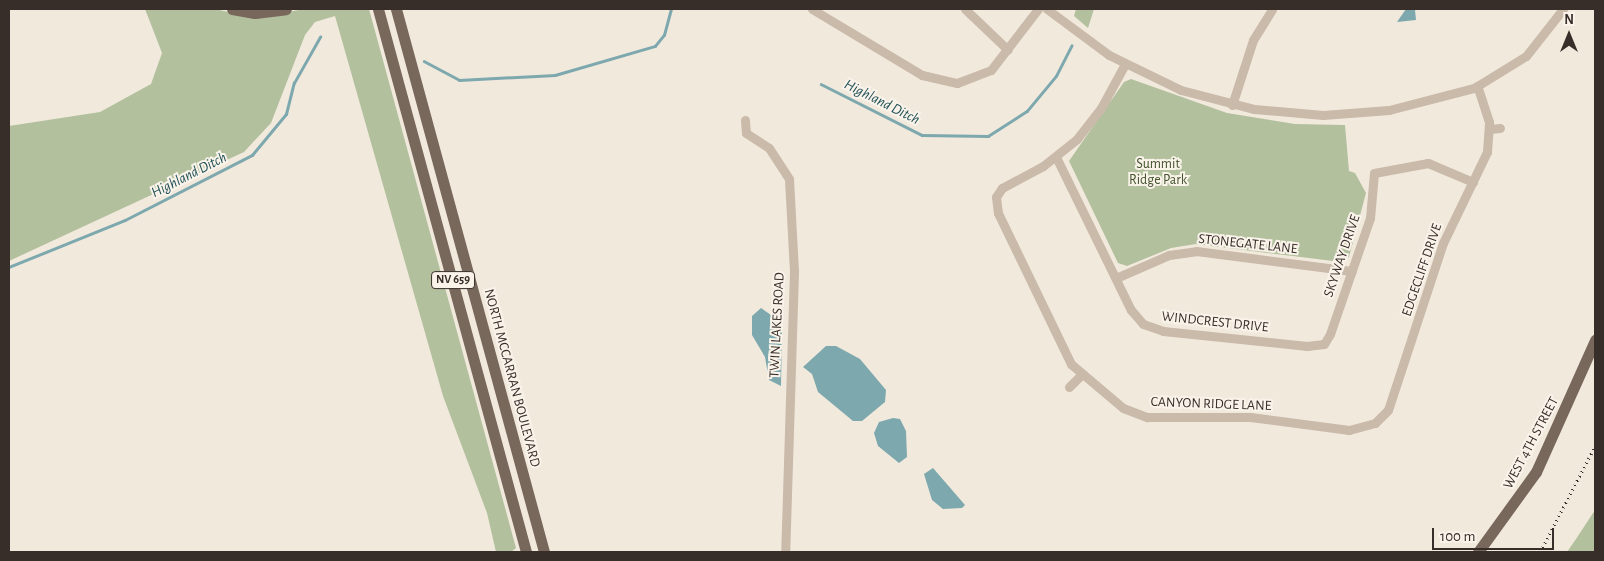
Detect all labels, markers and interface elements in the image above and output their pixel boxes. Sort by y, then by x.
north arrow [1544,10,1594,60]
text: N [1564,13,1574,27]
water label: Highland Ditch [841,75,923,129]
water label: Highland Ditch [148,148,230,202]
park label: Summit Ridge Park [1129,156,1187,188]
street label: SKYWAY DRIVE [1320,213,1364,299]
street label: EDGECLIFF DRIVE [1398,221,1446,319]
street label: STONEGATE LANE [1198,230,1298,258]
road number: NV 659 [430,270,476,290]
street label: TWIN LAKES ROAD [766,272,788,378]
street label: NORTH MCCARRAN BOULEVARD [480,287,544,469]
street label: WINDCREST DRIVE [1161,308,1269,336]
street label: CANYON RIDGE LANE [1150,393,1272,415]
street label: WEST 4TH STREET [1500,394,1562,492]
scale bar [1434,518,1556,550]
text: 100 m [1440,529,1475,544]

